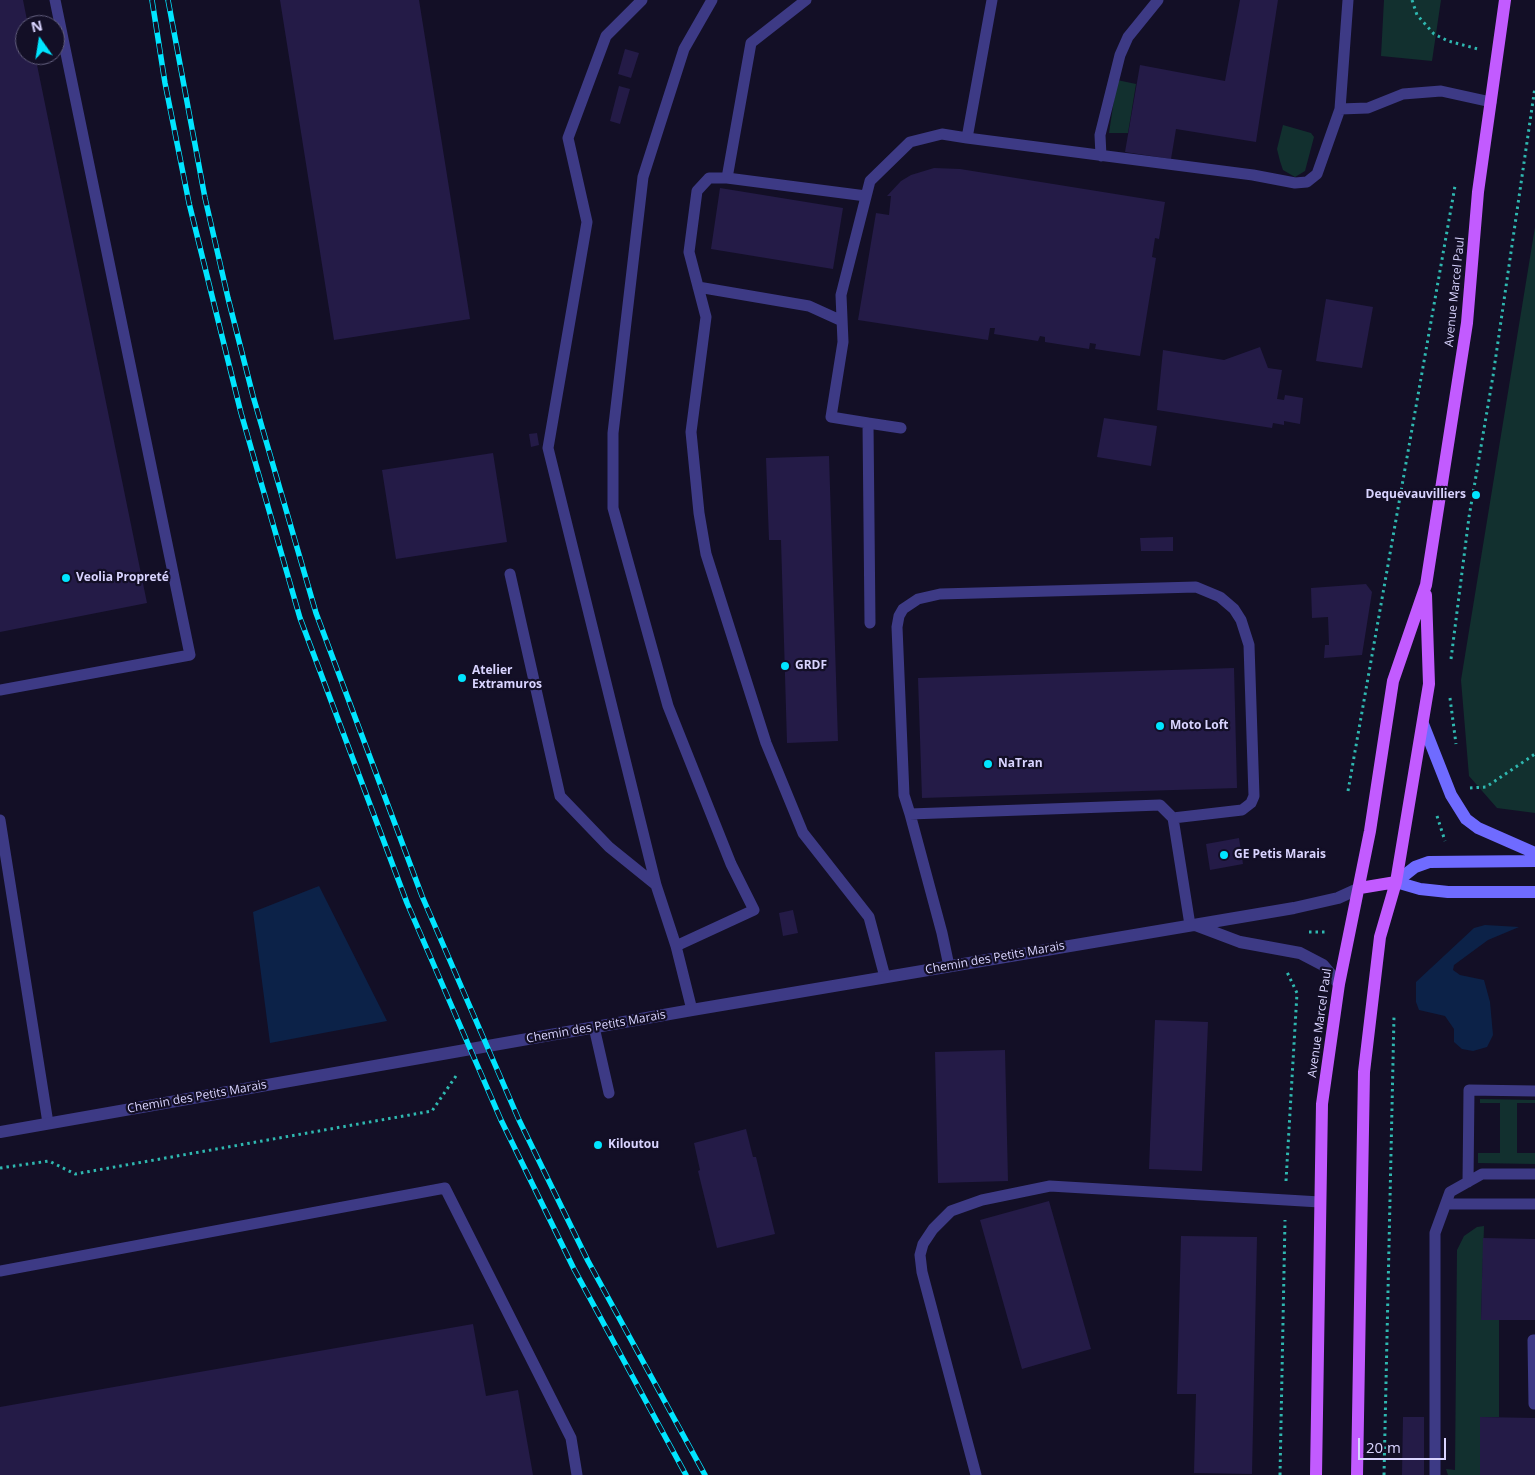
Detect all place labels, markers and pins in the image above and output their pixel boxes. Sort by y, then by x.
place label: Dequevauvilliers [1366,488,1466,502]
marker: Dequevauvilliers [1470,489,1482,501]
place label: Veolia Propreté [76,571,169,585]
marker: Veolia Propreté [60,572,72,584]
place label: GRDF [795,659,827,673]
marker: GRDF [779,660,791,672]
place label: Atelier Extramuros [472,664,542,692]
marker: Atelier Extramuros [456,672,468,684]
place label: Moto Loft [1170,719,1229,733]
marker: Moto Loft [1154,720,1166,732]
place label: NaTran [998,757,1043,771]
marker: NaTran [982,758,994,770]
place label: GE Petis Marais [1234,848,1326,862]
marker: GE Petis Marais [1218,849,1230,861]
place label: Kiloutou [608,1138,659,1152]
marker: Kiloutou [592,1139,604,1151]

